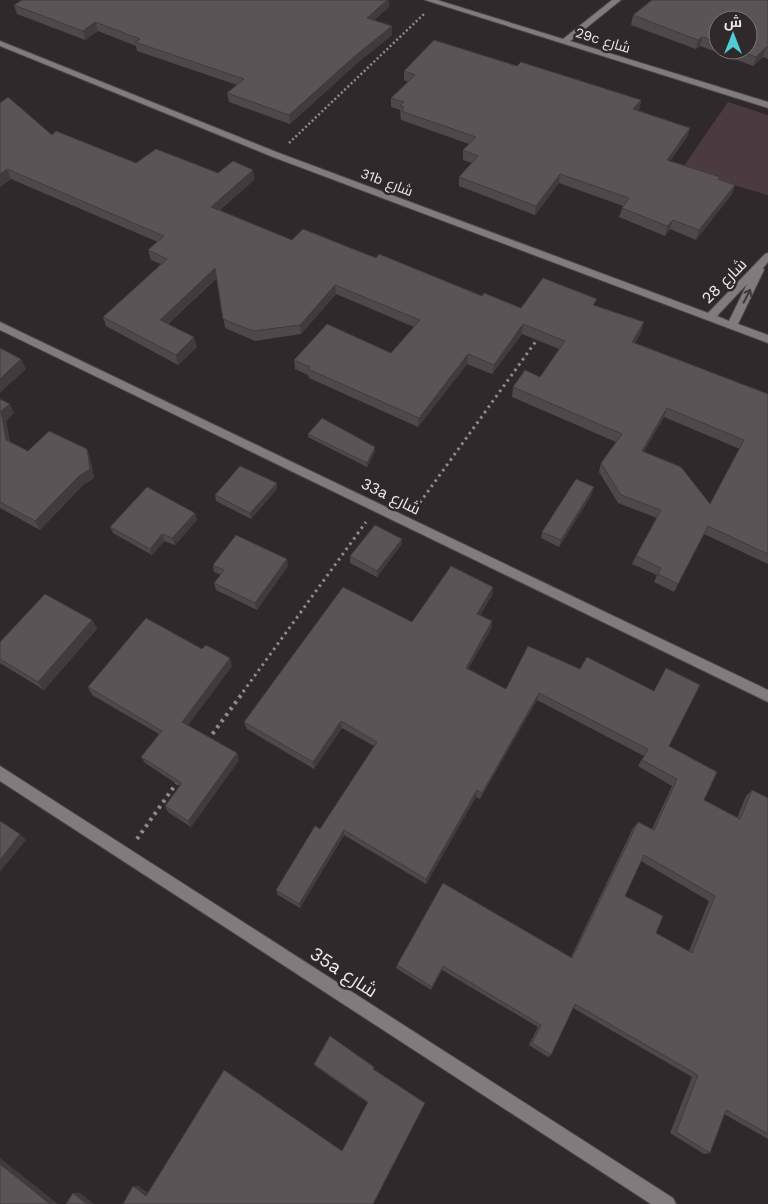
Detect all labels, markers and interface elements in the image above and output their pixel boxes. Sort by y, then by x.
north arrow [708,10,758,60]
text: ش [724,14,742,31]
street label: 29c شارع [573,24,632,57]
street label: 31b شارع [358,165,415,200]
street label: شارع 28 [698,255,752,309]
one-way arrow [743,289,752,304]
street label: 33a شارع [357,473,424,520]
street label: 35a شارع [305,942,382,1004]

